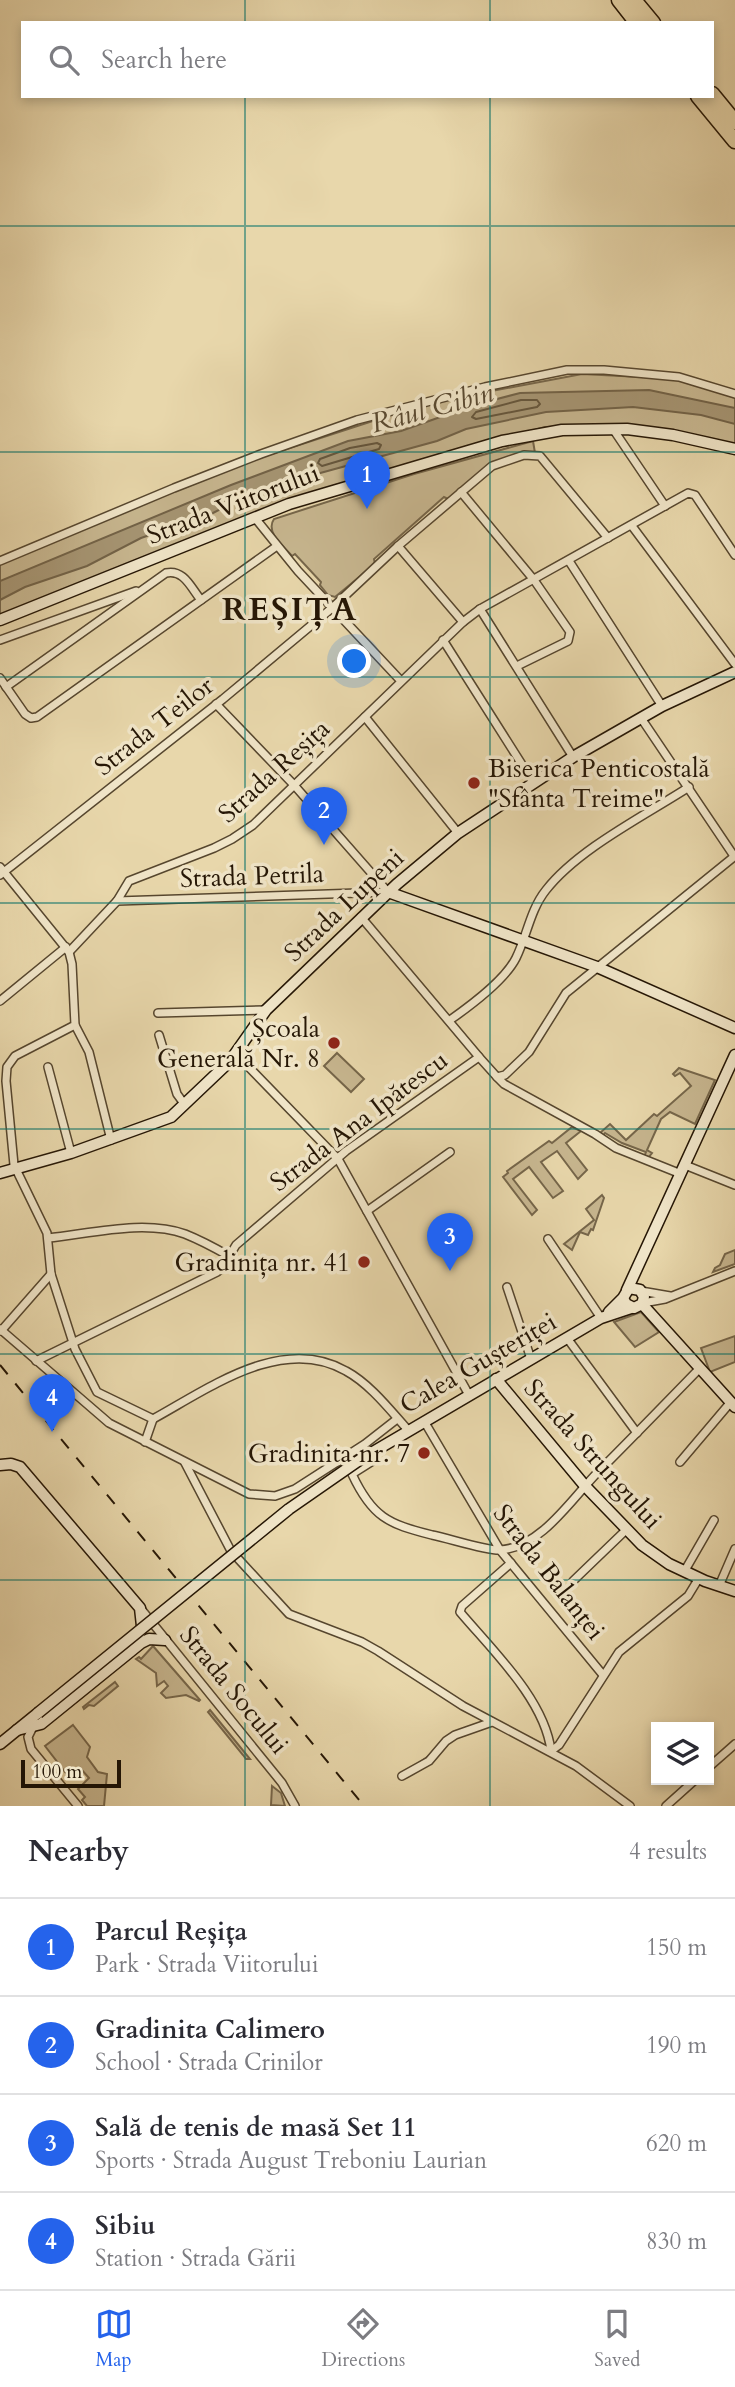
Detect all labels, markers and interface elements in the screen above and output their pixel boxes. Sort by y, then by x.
search box [21,21,714,98]
icon: search [45,41,83,79]
text: Search here [101,42,227,77]
water label: Râul Cibin [367,373,498,442]
pin: 1 [344,451,390,509]
street label: Strada Viitorului [142,455,324,553]
district label: REȘIȚA [222,587,358,632]
your location [337,644,371,678]
street label: Strada Teilor [87,668,221,784]
street label: Strada Reșița [211,711,337,831]
place label: Biserica Penticostală "Sfânta Treime" [488,751,710,816]
marker: Biserica Penticostală "Sfânta Treime" [466,775,482,791]
pin: 2 [301,787,347,845]
street label: Strada Lupeni [277,840,411,970]
street label: Strada Petrila [179,856,325,896]
place label: Școala Generală Nr. 8 [157,1011,320,1076]
marker: Școala Generală Nr. 8 [326,1035,342,1051]
street label: Strada Ana Ipătescu [263,1043,455,1199]
pin: 3 [427,1213,473,1271]
place label: Gradinița nr. 41 [175,1245,350,1280]
marker: Gradinița nr. 41 [356,1254,372,1270]
street label: Calea Gușteriței [393,1304,563,1422]
street label: Strada Strungului [516,1371,670,1537]
pin: 4 [29,1374,75,1432]
place label: Gradinita nr. 7 [248,1436,410,1471]
marker: Gradinita nr. 7 [416,1445,432,1461]
street label: Strada Balanței [485,1497,613,1647]
street label: Strada Socului [171,1619,297,1761]
map controls [651,1722,714,1785]
button: layers [651,1722,714,1785]
scale bar [21,1757,121,1789]
text: 100 m [32,1759,82,1785]
text: Nearby [28,1831,129,1872]
text: 4 results [629,1836,707,1867]
text: Parcul Reșița [95,1914,247,1949]
text: 1 [45,1932,57,1963]
text: 150 m [646,1932,707,1963]
text: Park · Strada Viitorului [95,1949,318,1980]
text: Gradinita Calimero [95,2012,325,2047]
text: 2 [45,2030,57,2061]
text: 190 m [646,2030,707,2061]
text: School · Strada Crinilor [95,2047,323,2078]
text: Sală de tenis de masă Set 11 [95,2110,417,2145]
text: 3 [45,2128,57,2159]
text: 620 m [646,2128,707,2159]
text: Sports · Strada August Treboniu Laurian [95,2145,487,2176]
text: Sibiu [95,2208,156,2243]
text: 4 [45,2226,57,2257]
text: 830 m [646,2226,707,2257]
text: Station · Strada Gării [95,2243,296,2274]
tab: Map [95,2305,133,2373]
tab: Directions [322,2305,405,2373]
tab: Saved [594,2305,640,2373]

